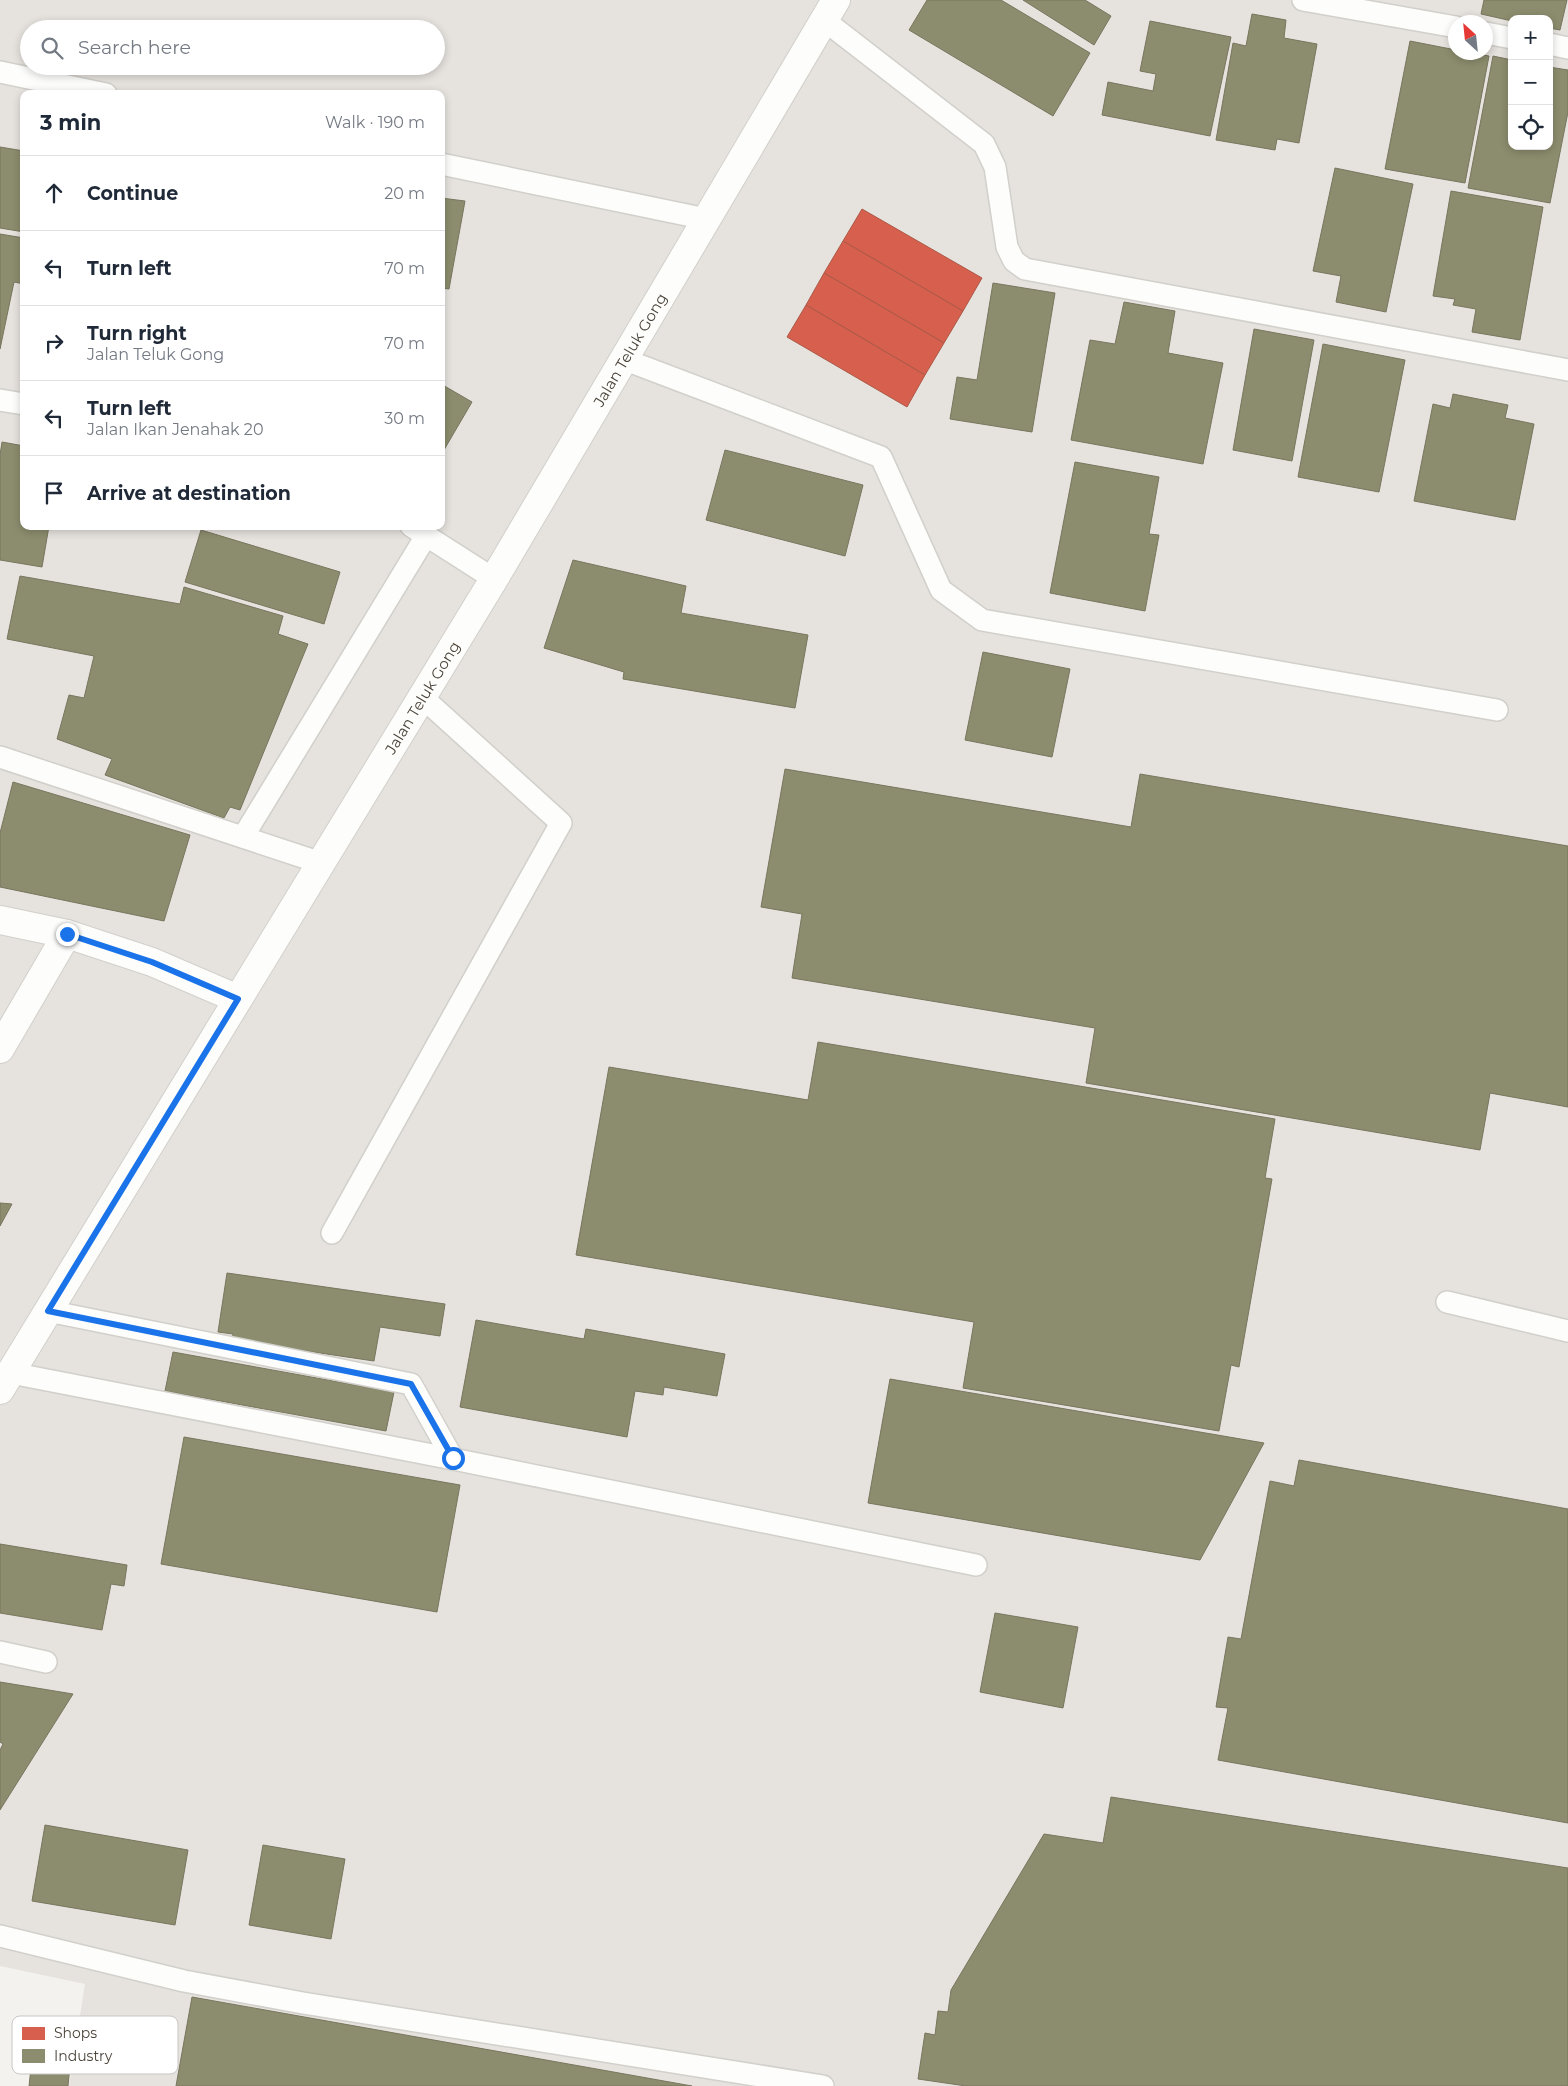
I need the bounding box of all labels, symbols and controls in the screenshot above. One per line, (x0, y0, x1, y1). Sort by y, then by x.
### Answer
north arrow (1448, 15, 1493, 60)
map controls (1508, 15, 1553, 150)
button: + (1508, 15, 1553, 60)
search box (20, 20, 445, 75)
icon: search (38, 34, 66, 62)
text: Search here (78, 36, 191, 59)
button: − (1508, 60, 1553, 105)
button: locate (1508, 105, 1553, 150)
text: 3 min (40, 110, 101, 135)
text: Walk · 190 m (325, 113, 425, 132)
icon: ahead (40, 179, 68, 207)
text: Continue (87, 182, 178, 205)
text: 20 m (384, 184, 425, 203)
icon: left (40, 254, 68, 282)
text: Turn left (87, 257, 172, 280)
text: 70 m (384, 259, 425, 278)
street label: Jalan Teluk Gong (588, 289, 670, 411)
text: Turn right (87, 322, 187, 345)
icon: right (40, 329, 68, 357)
text: 70 m (384, 334, 425, 353)
text: Jalan Teluk Gong (87, 345, 224, 364)
text: Turn left (87, 397, 172, 420)
icon: left (40, 404, 68, 432)
text: 30 m (384, 409, 425, 428)
text: Jalan Ikan Jenahak 20 (87, 420, 264, 439)
icon: arrive (40, 479, 68, 507)
text: Arrive at destination (87, 482, 291, 505)
street label: Jalan Teluk Gong (380, 637, 463, 758)
route end (56, 923, 79, 946)
route start (442, 1447, 465, 1470)
legend (12, 2016, 178, 2074)
text: Shops (54, 2024, 97, 2042)
text: Industry (54, 2047, 113, 2065)

